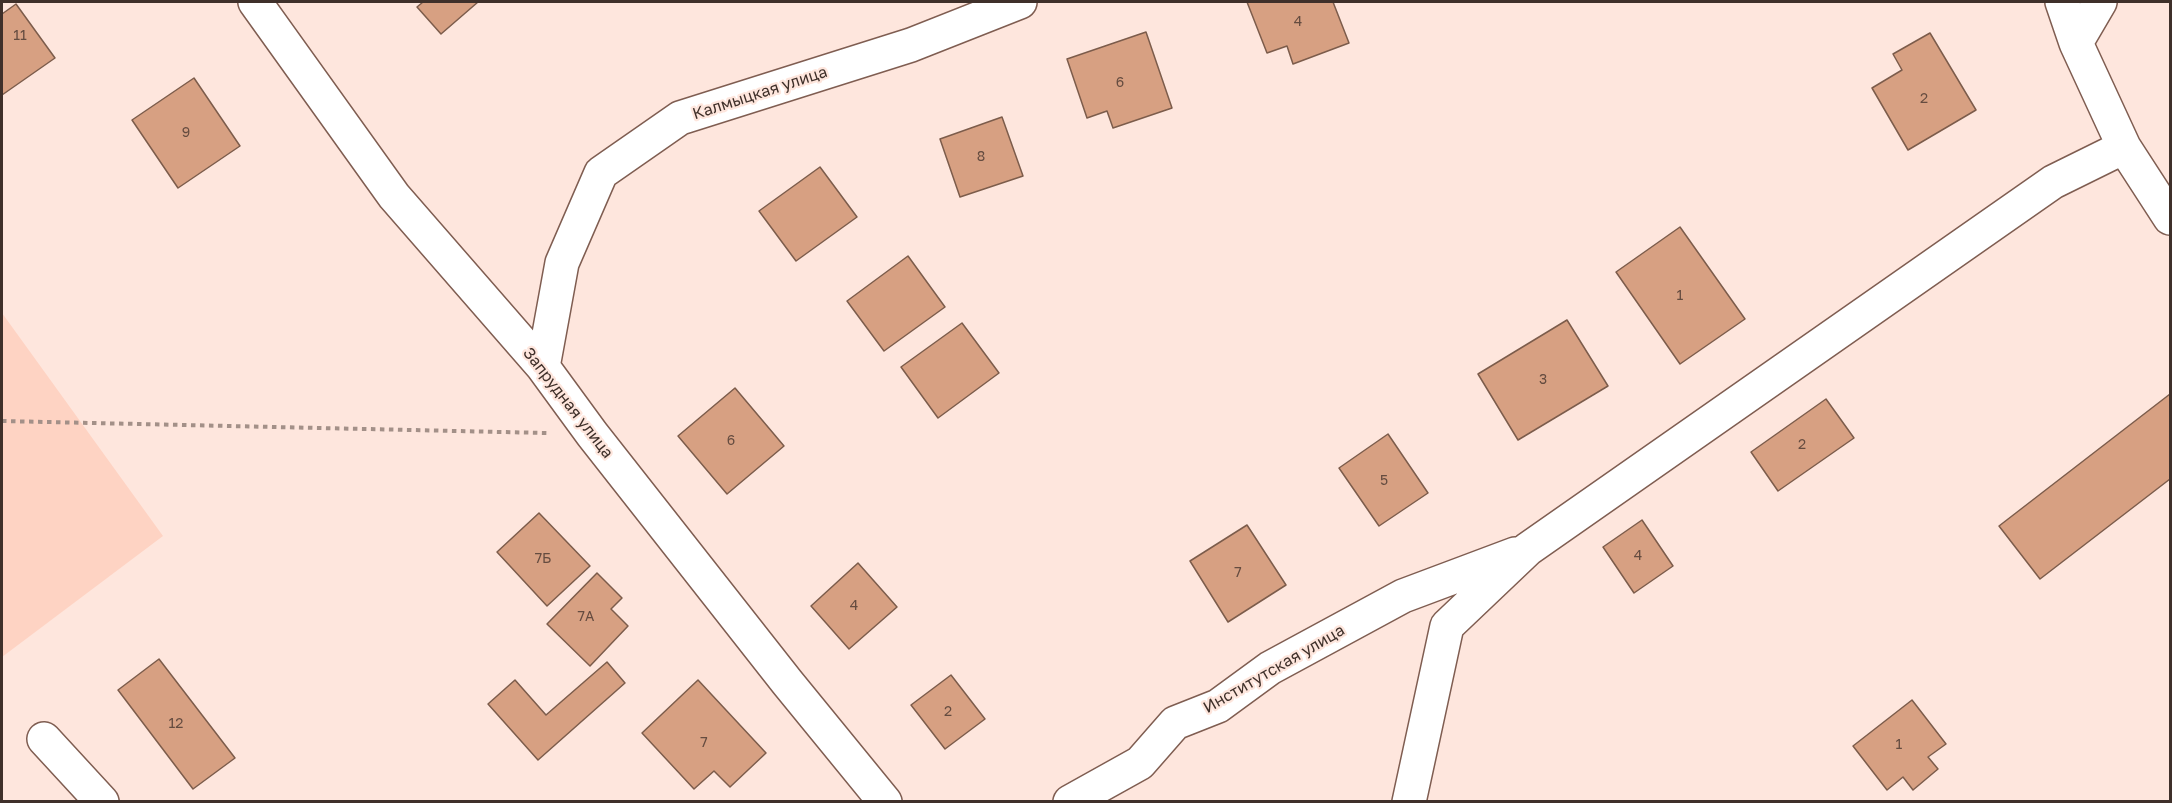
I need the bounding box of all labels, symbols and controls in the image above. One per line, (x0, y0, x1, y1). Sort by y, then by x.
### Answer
house number: 4 (1294, 14, 1302, 30)
house number: 11 (13, 28, 27, 44)
street label: Калмыцкая улица (690, 62, 830, 124)
house number: 6 (1116, 75, 1124, 91)
house number: 2 (1920, 91, 1928, 107)
house number: 9 (182, 125, 190, 141)
house number: 8 (977, 149, 985, 165)
house number: 1 (1677, 288, 1683, 304)
street label: Запрудная улица (519, 344, 617, 462)
house number: 3 (1539, 372, 1547, 388)
house number: 6 (727, 433, 735, 449)
house number: 2 (1798, 437, 1806, 453)
house number: 5 (1380, 473, 1388, 489)
house number: 4 (1634, 548, 1642, 564)
house number: 7Б (535, 551, 551, 567)
house number: 7 (1234, 565, 1242, 581)
house number: 4 (850, 598, 858, 614)
house number: 7А (578, 609, 594, 625)
street label: Институтская улица (1200, 621, 1348, 717)
house number: 2 (944, 704, 952, 720)
house number: 12 (169, 716, 183, 732)
house number: 7 (700, 735, 708, 751)
house number: 1 (1896, 737, 1902, 753)

